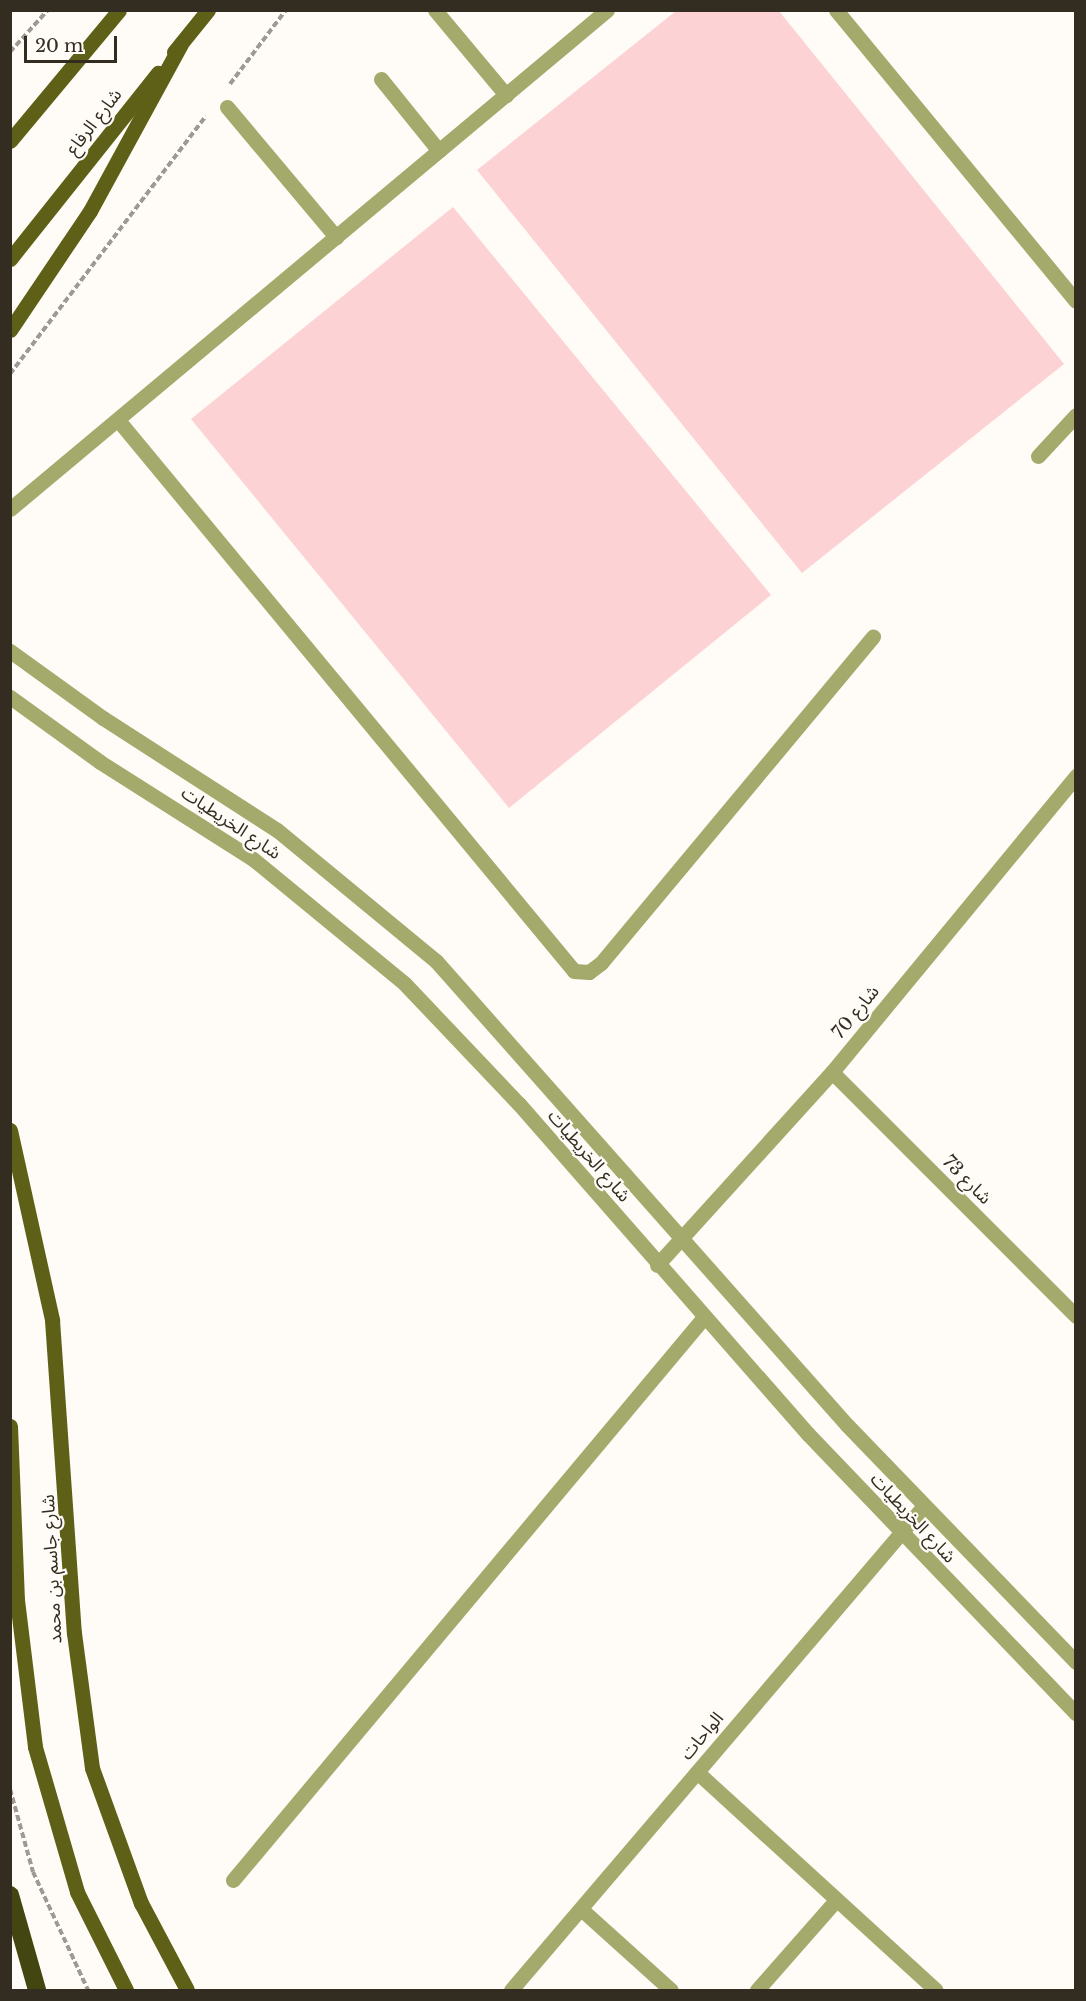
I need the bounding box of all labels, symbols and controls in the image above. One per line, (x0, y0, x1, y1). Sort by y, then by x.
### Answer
scale bar (27, 24, 120, 62)
text: 20 m (35, 35, 83, 57)
street label: شارع الرفاع (61, 85, 127, 159)
street label: شارع الخريطيات (177, 782, 285, 864)
street label: شارع 70 (828, 981, 884, 1043)
street label: شارع الخريطيات (543, 1105, 635, 1207)
street label: شارع 73 (938, 1151, 996, 1209)
street label: شارع الخريطيات (866, 1468, 960, 1568)
street label: شارع جاسم بن محمد (37, 1494, 67, 1644)
street label: الواحات (676, 1708, 728, 1764)

